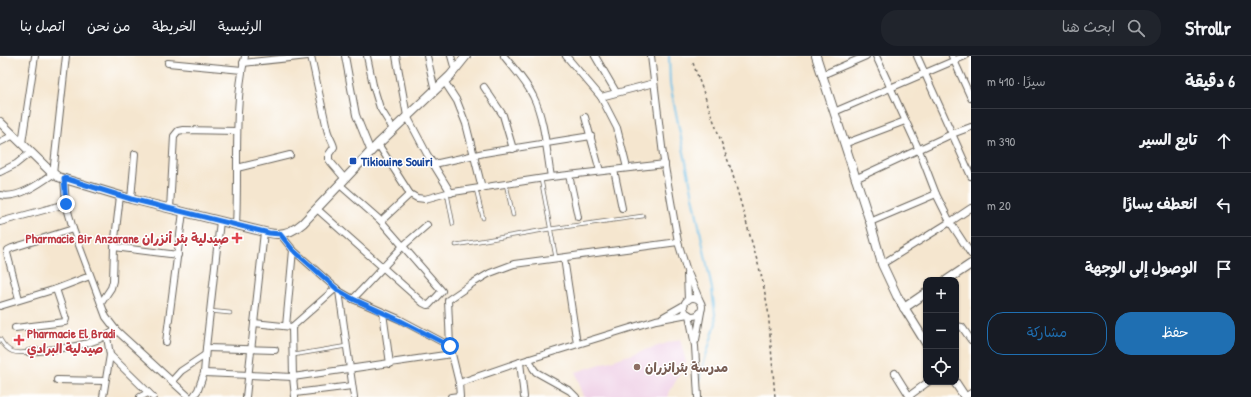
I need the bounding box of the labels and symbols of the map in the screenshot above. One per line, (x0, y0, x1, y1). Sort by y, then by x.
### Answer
place label: Tikiouine Souiri (360, 152, 433, 170)
marker: Tikiouine Souiri (348, 156, 358, 166)
route end (57, 195, 75, 213)
place label: Pharmacie Bir Anzarane صيدلية بئر أنزران (26, 229, 229, 247)
marker: Pharmacie Bir Anzarane صيدلية بئر أنزران (232, 233, 242, 243)
place label: Pharmacie El Bradi صيدلية البرادي (27, 324, 116, 359)
marker: Pharmacie El Bradi صيدلية البرادي (14, 335, 24, 345)
route start (441, 337, 459, 355)
place label: مدرسة بئرانزران (645, 358, 728, 376)
marker: مدرسة بئرانزران (632, 362, 642, 372)

